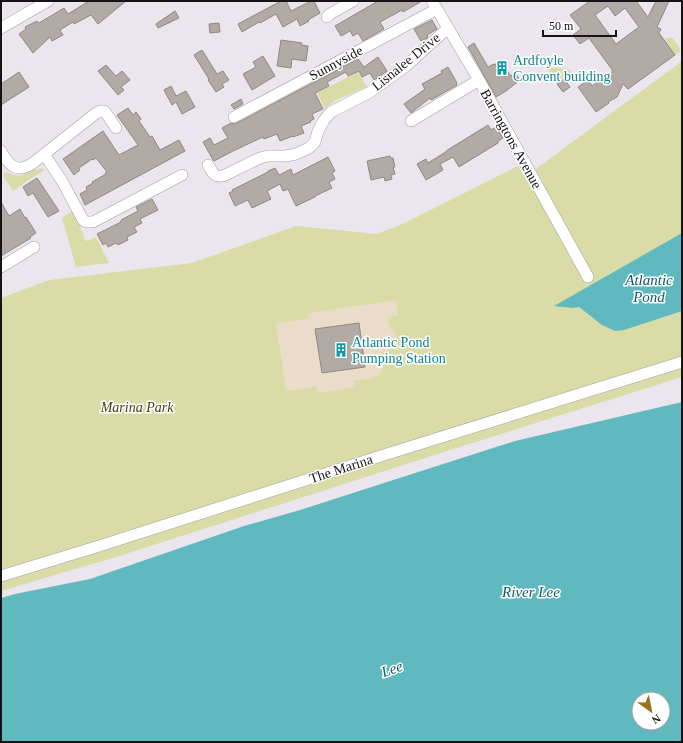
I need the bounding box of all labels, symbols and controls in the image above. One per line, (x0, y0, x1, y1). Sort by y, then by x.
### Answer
scale bar (543, 12, 616, 38)
text: 50 m (549, 19, 574, 33)
street label: Lisnalee Drive (369, 30, 443, 94)
street label: Sunnyside (307, 43, 365, 83)
place label: Ardfoyle Convent building (513, 53, 611, 84)
building icon: Ardfoyle Convent building (494, 60, 510, 76)
street label: Barringtons Avenue (477, 87, 545, 191)
water label: Atlantic Pond (624, 272, 673, 305)
place label: Atlantic Pond Pumping Station (352, 335, 446, 366)
building icon: Atlantic Pond Pumping Station (333, 342, 349, 358)
park label: Marina Park (100, 400, 174, 415)
street label: The Marina (307, 451, 375, 486)
water label: River Lee (501, 584, 560, 600)
water label: Lee (378, 658, 405, 680)
north arrow (631, 691, 671, 731)
text: N (650, 712, 663, 727)

